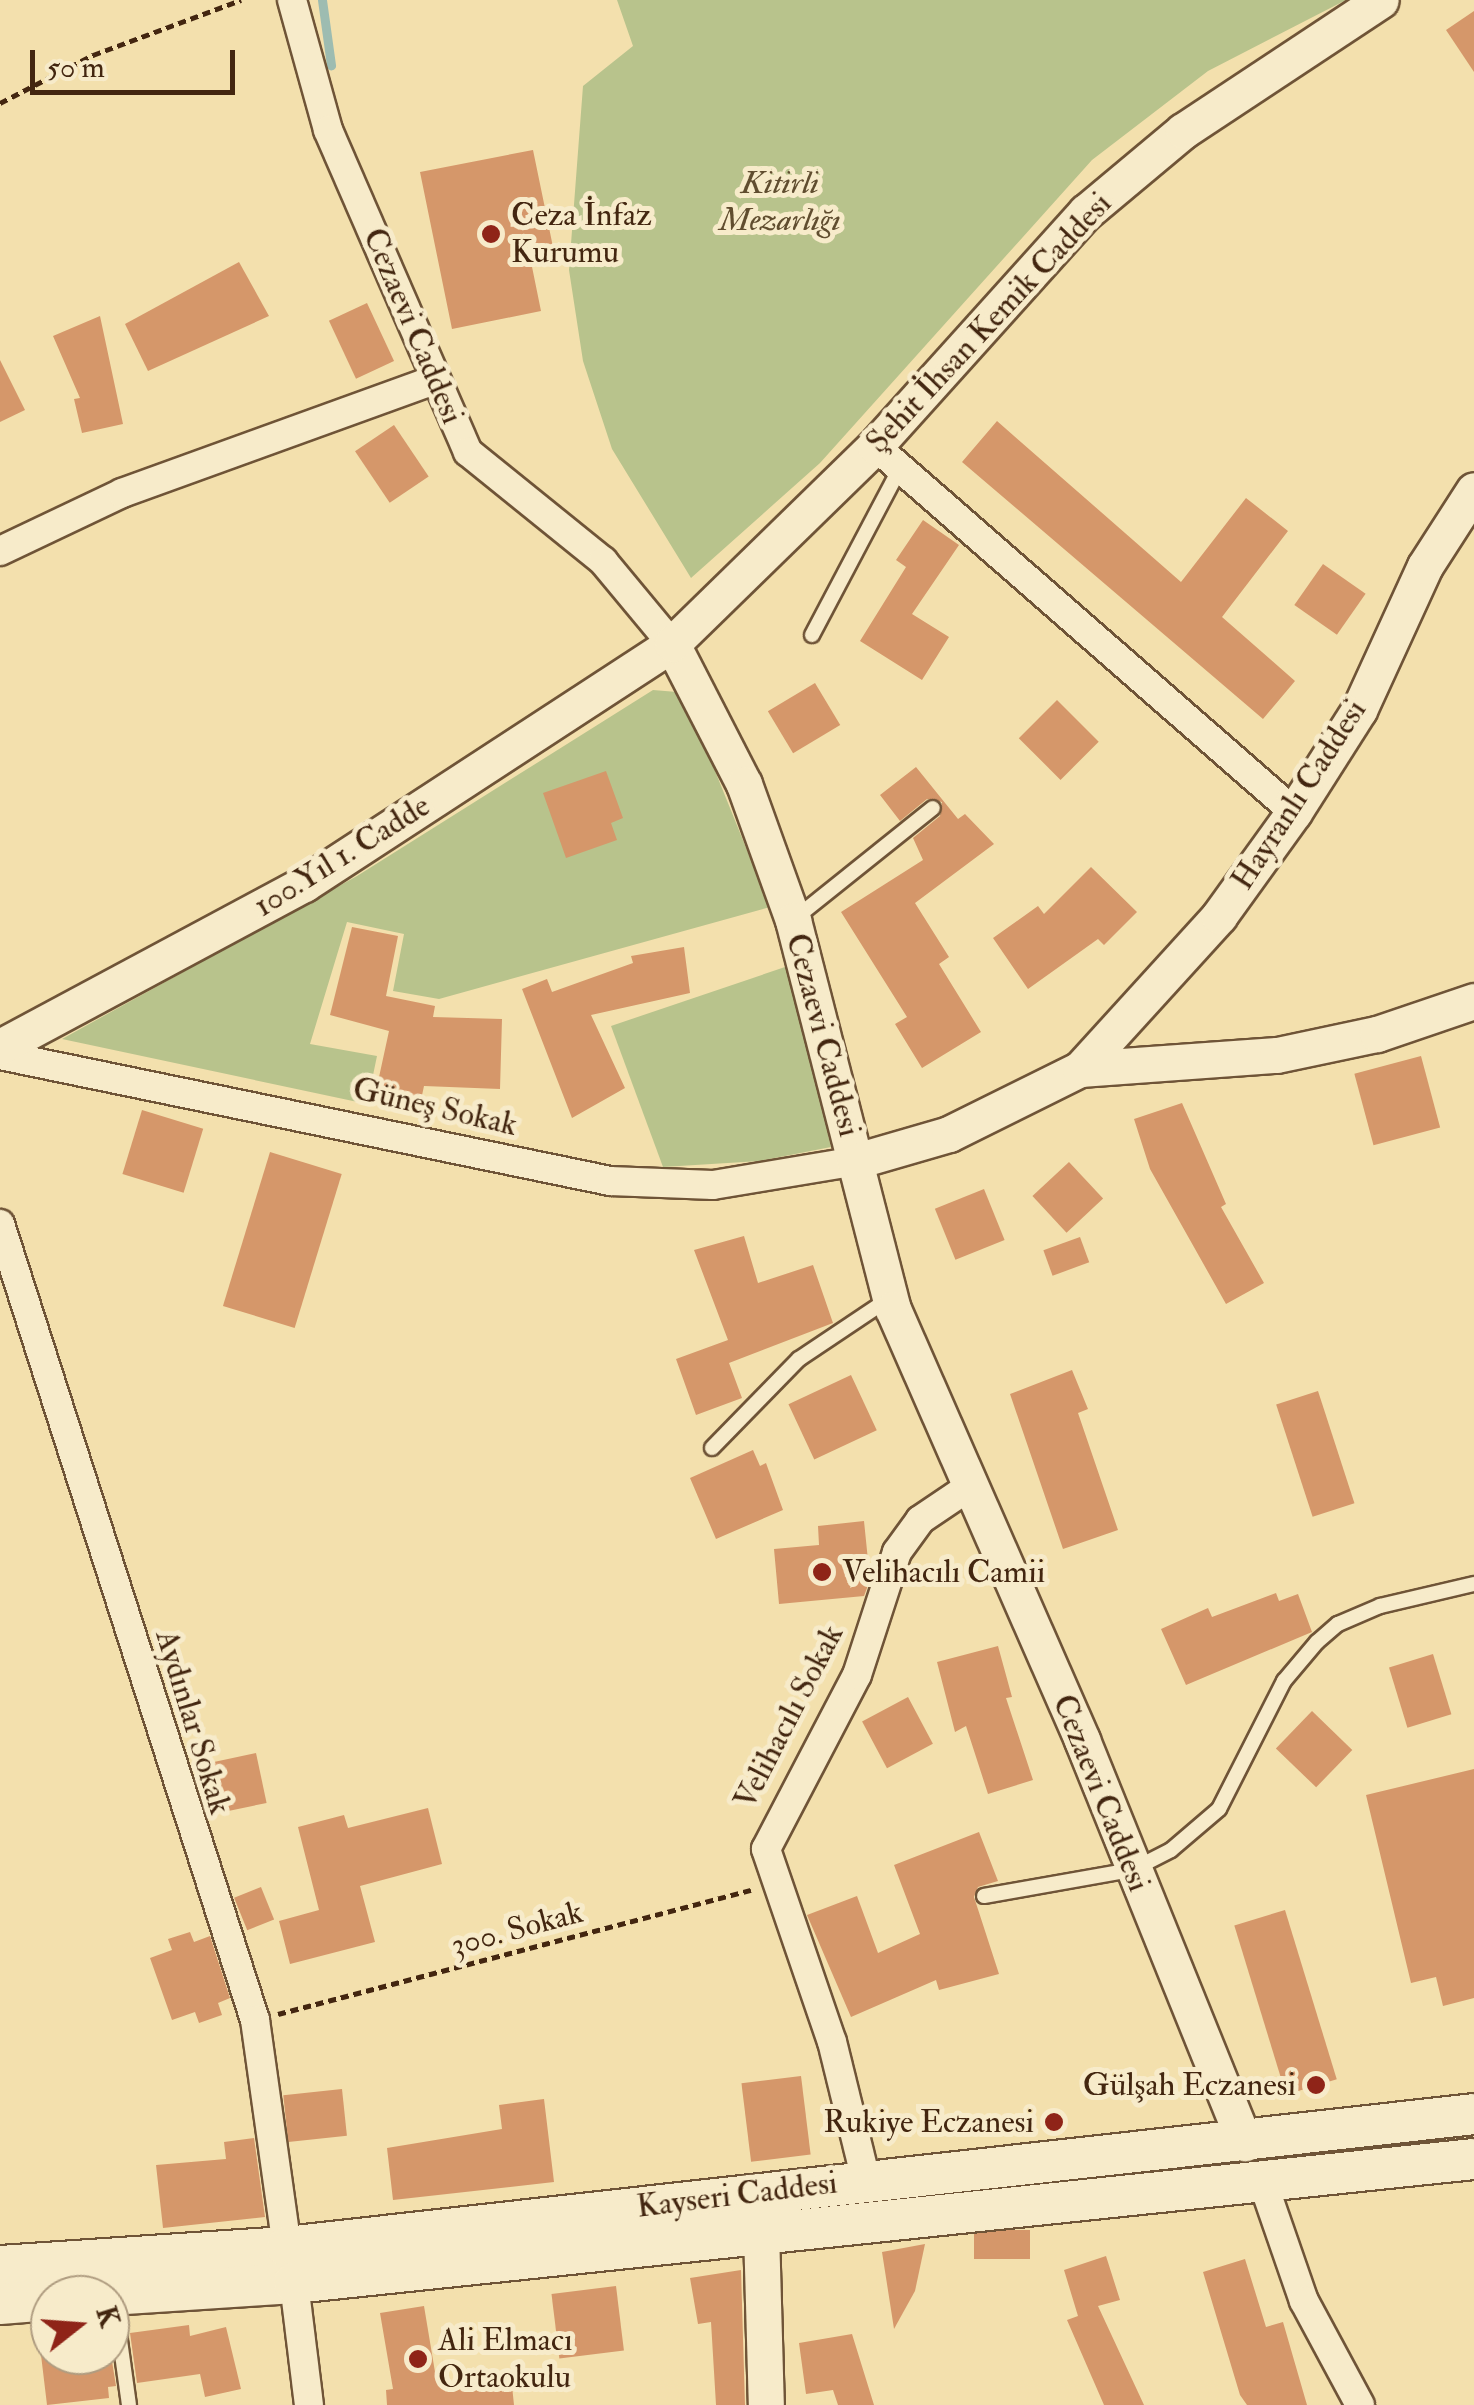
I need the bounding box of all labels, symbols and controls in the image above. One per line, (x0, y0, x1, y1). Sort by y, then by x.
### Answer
scale bar (35, 30, 240, 92)
text: 50 m (47, 49, 105, 86)
park label: Kitirli Mezarlığı (719, 165, 841, 240)
street label: Şehit İhsan Kemik Caddesi (858, 185, 1120, 461)
place label: Ceza İnfaz Kurumu (511, 197, 652, 272)
street label: Cezaevi Caddesi (355, 222, 471, 430)
marker: Ceza İnfaz Kurumu (480, 223, 502, 245)
street label: Hayranlı Caddesi (1223, 693, 1375, 897)
street label: 100.Yıl 1. Cadde (247, 787, 437, 925)
street label: Cezaevi Caddesi (777, 929, 869, 1141)
street label: Güneş Sokak (349, 1069, 521, 1145)
place label: Velihacılı Camii (842, 1553, 1045, 1591)
marker: Velihacılı Camii (811, 1561, 833, 1583)
street label: Velihacılı Sokak (726, 1619, 852, 1815)
street label: Aydınlar Sokak (147, 1625, 239, 1819)
street label: Cezaevi Caddesi (1044, 1689, 1158, 1897)
street label: 300. Sokak (447, 1893, 587, 1965)
place label: Gülşah Eczanesi (1083, 2066, 1296, 2104)
marker: Gülşah Eczanesi (1305, 2074, 1327, 2096)
place label: Rukiye Eczanesi (823, 2103, 1034, 2141)
marker: Rukiye Eczanesi (1043, 2111, 1065, 2133)
street label: Kayseri Caddesi (635, 2164, 839, 2226)
north arrow (30, 2275, 130, 2375)
text: K (88, 2302, 127, 2331)
place label: Ali Elmacı Ortaokulu (438, 2322, 572, 2397)
marker: Ali Elmacı Ortaokulu (407, 2348, 429, 2370)

